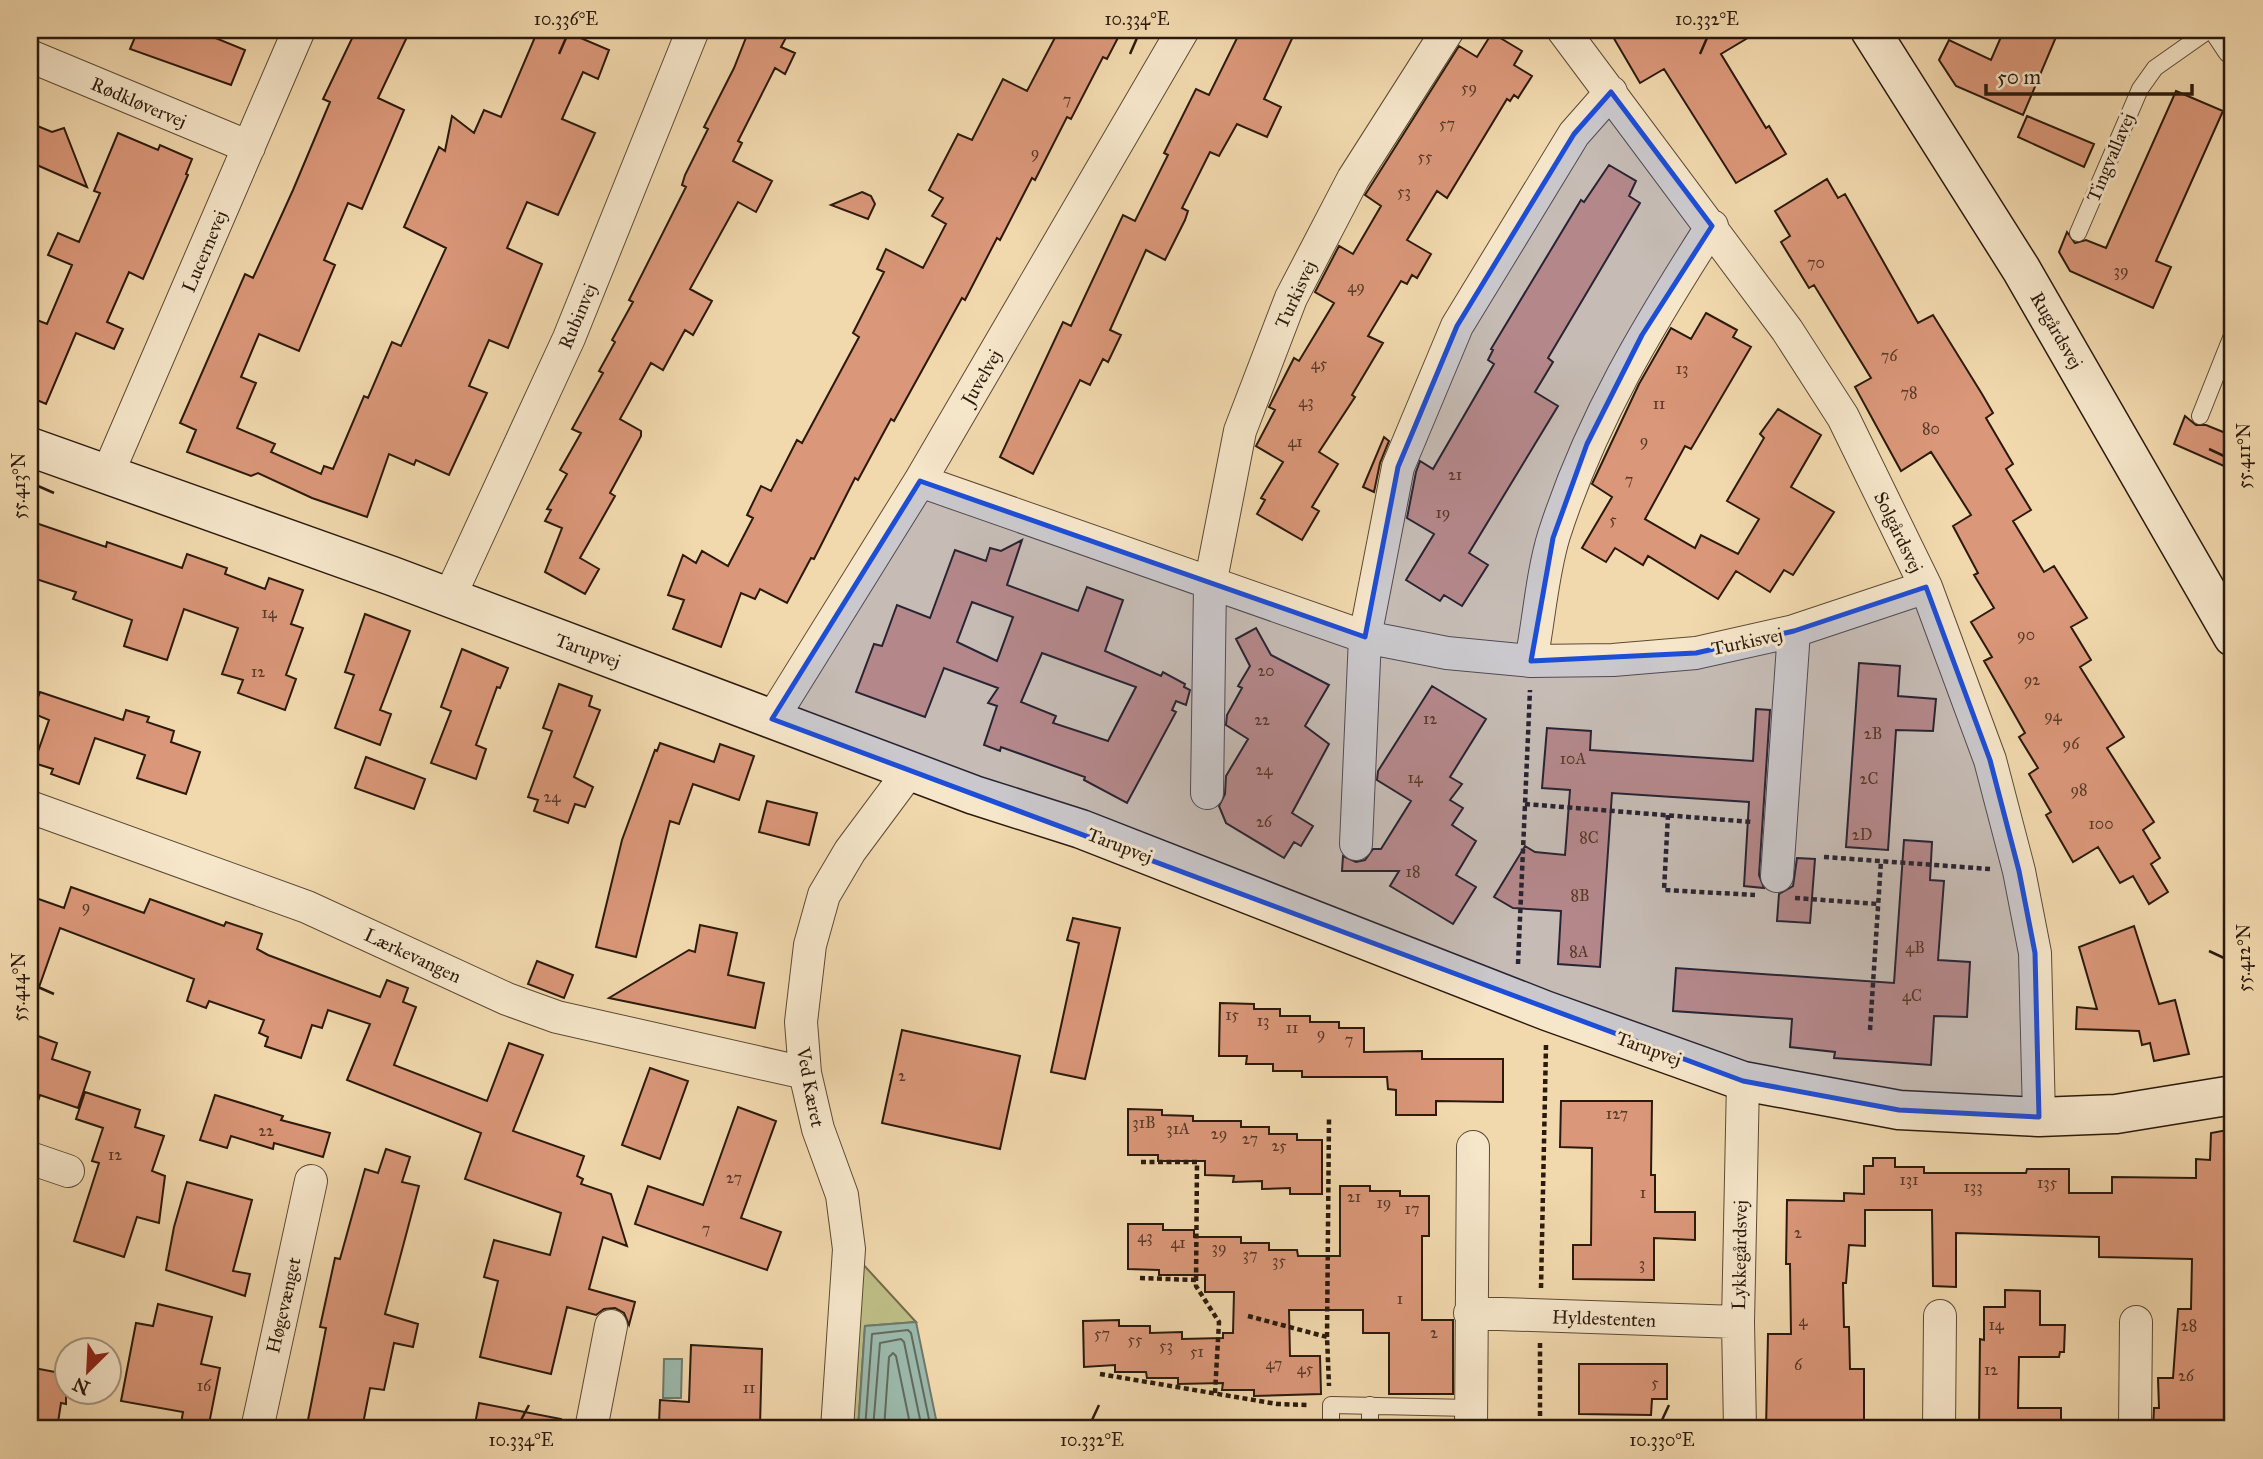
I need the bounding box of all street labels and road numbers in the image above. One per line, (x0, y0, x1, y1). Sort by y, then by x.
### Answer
street label: Rødkløvervej (88, 72, 190, 133)
street label: Tingvallavej (2081, 109, 2140, 206)
street label: Lucernevej (177, 207, 232, 296)
street label: Turkisvej (1270, 257, 1321, 332)
street label: Rubinvej (553, 280, 602, 353)
street label: Rugårdsvej (2024, 288, 2088, 373)
street label: Juvelvej (955, 345, 1007, 411)
street label: Solgårdsvej (1868, 488, 1928, 577)
street label: Turkisvej (1709, 623, 1785, 660)
street label: Tarupvej (552, 628, 624, 673)
street label: Tarupvej (1084, 823, 1156, 868)
street label: Lærkevangen (360, 923, 465, 989)
street label: Tarupvej (1613, 1026, 1685, 1071)
street label: Ved Kæret (791, 1044, 830, 1129)
street label: Lykkegårdsvej (1727, 1200, 1753, 1310)
street label: Høgevænget (261, 1255, 307, 1356)
street label: Hyldestenten (1552, 1305, 1656, 1332)

